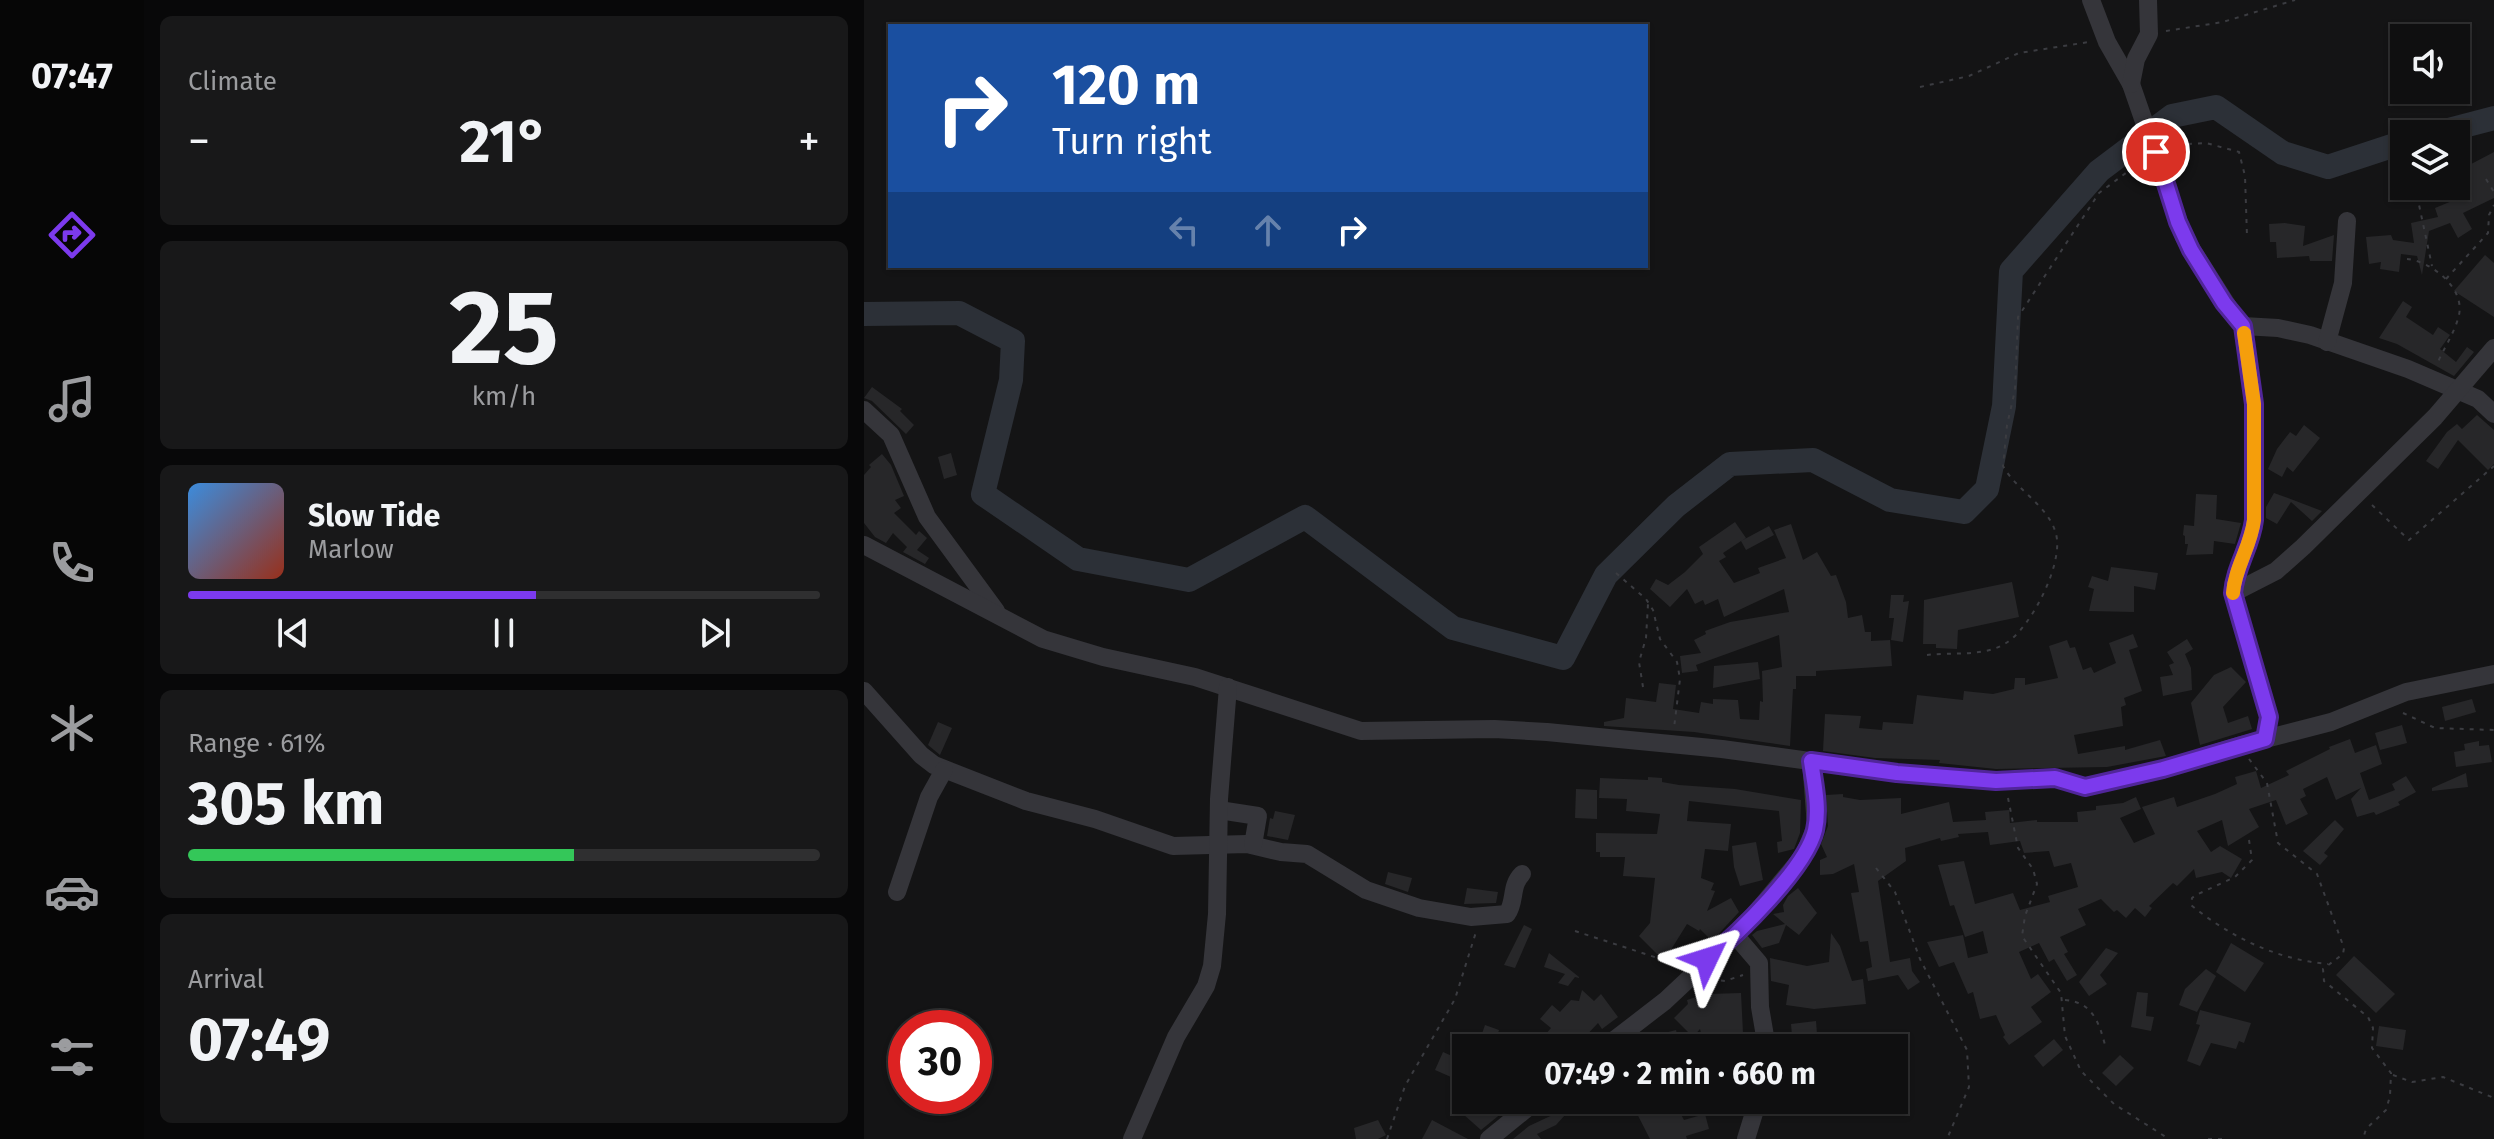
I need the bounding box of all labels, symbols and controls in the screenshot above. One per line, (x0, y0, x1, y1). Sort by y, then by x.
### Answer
map controls (2390, 24, 2470, 200)
button: sound (2390, 24, 2470, 104)
text: 120 m (1052, 52, 1200, 119)
text: 07:47 (31, 54, 113, 98)
icon: right (920, 56, 1024, 160)
text: Climate (188, 66, 277, 97)
text: 21° (460, 106, 548, 178)
text: − (188, 115, 210, 168)
text: + (798, 115, 820, 168)
pin (2122, 118, 2190, 186)
text: Turn right (1052, 120, 1212, 164)
button: layers (2390, 120, 2470, 200)
icon: arrive (2134, 130, 2178, 174)
icon: directions (44, 207, 100, 263)
icon: left (1162, 208, 1206, 252)
icon: ahead (1246, 208, 1290, 252)
icon: right (1330, 208, 1374, 252)
text: 25 (449, 266, 559, 391)
icon: music (44, 371, 100, 427)
text: km/h (472, 381, 536, 412)
text: Slow Tide (308, 498, 440, 534)
text: Marlow (308, 534, 394, 565)
icon: phone (44, 535, 100, 591)
icon: previous (271, 611, 315, 655)
icon: pause (482, 611, 526, 655)
icon: next (693, 611, 737, 655)
icon: climate (44, 700, 100, 756)
text: Range · 61% (188, 728, 325, 759)
text: 305 km (188, 768, 385, 840)
icon: car (44, 864, 100, 920)
position arrow (1665, 917, 1749, 1001)
text: Arrival (188, 964, 264, 995)
text: 07:49 (188, 1004, 330, 1076)
speed limit sign: 30 (888, 1010, 992, 1114)
icon: filters (44, 1029, 100, 1085)
text: 07:49 · 2 min · 660 m (1544, 1056, 1816, 1092)

